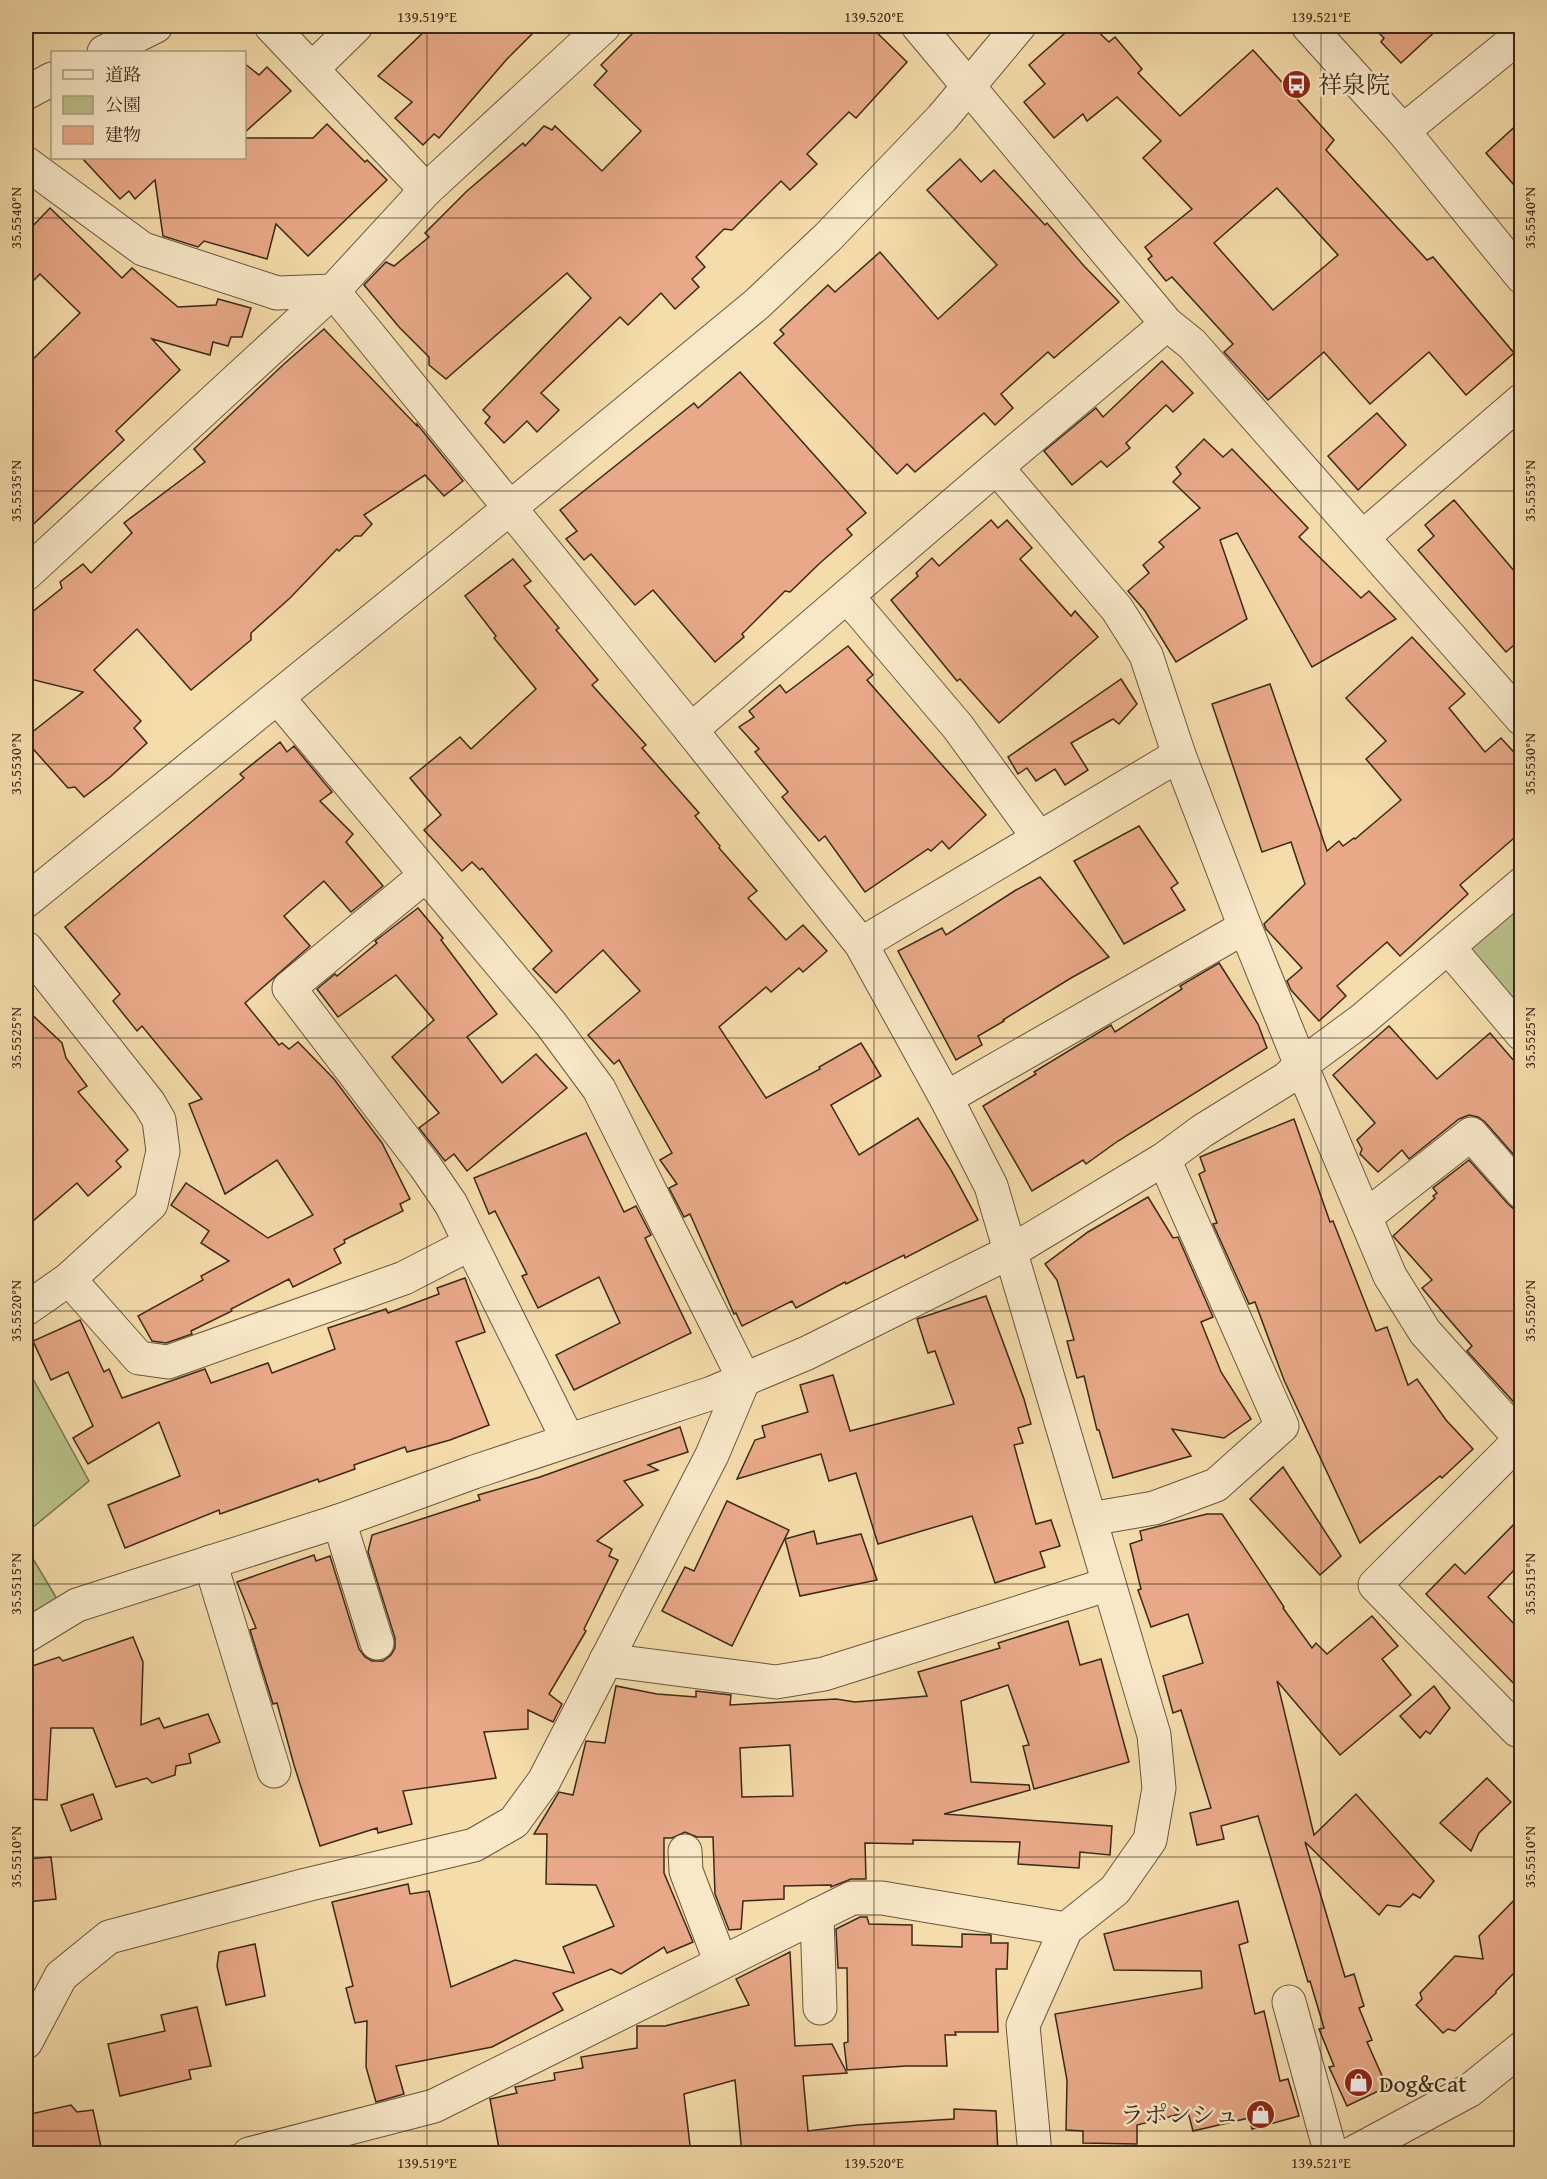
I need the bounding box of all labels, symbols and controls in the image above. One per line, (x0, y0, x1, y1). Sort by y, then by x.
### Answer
text: 139.519°E (397, 6, 457, 27)
text: 139.520°E (844, 6, 904, 27)
text: 139.521°E (1291, 6, 1351, 27)
legend (51, 51, 246, 159)
text: 道路 (105, 61, 141, 88)
place label: 祥泉院 (1318, 67, 1390, 102)
bus stop icon: 祥泉院 (1281, 68, 1313, 100)
text: 公園 (105, 91, 141, 118)
text: 建物 (105, 121, 141, 148)
text: 35.5540°N (5, 187, 26, 249)
text: 35.5540°N (1519, 187, 1540, 249)
text: 35.5535°N (5, 460, 26, 522)
text: 35.5535°N (1519, 460, 1540, 522)
text: 35.5530°N (5, 733, 26, 795)
text: 35.5530°N (1519, 733, 1540, 795)
text: 35.5525°N (5, 1007, 26, 1069)
text: 35.5525°N (1519, 1007, 1540, 1069)
text: 35.5520°N (5, 1280, 26, 1342)
text: 35.5520°N (1519, 1280, 1540, 1342)
text: 35.5515°N (5, 1553, 26, 1615)
text: 35.5515°N (1519, 1553, 1540, 1615)
text: 35.5510°N (5, 1826, 26, 1888)
text: 35.5510°N (1519, 1826, 1540, 1888)
place label: Dog&Cat (1379, 2066, 1467, 2101)
shop icon: Dog&Cat (1342, 2067, 1374, 2099)
place label: ラポンシュ (1120, 2097, 1239, 2132)
shop icon: ラポンシュ (1244, 2098, 1276, 2130)
text: 139.519°E (397, 2152, 457, 2173)
text: 139.520°E (844, 2152, 904, 2173)
text: 139.521°E (1291, 2152, 1351, 2173)

